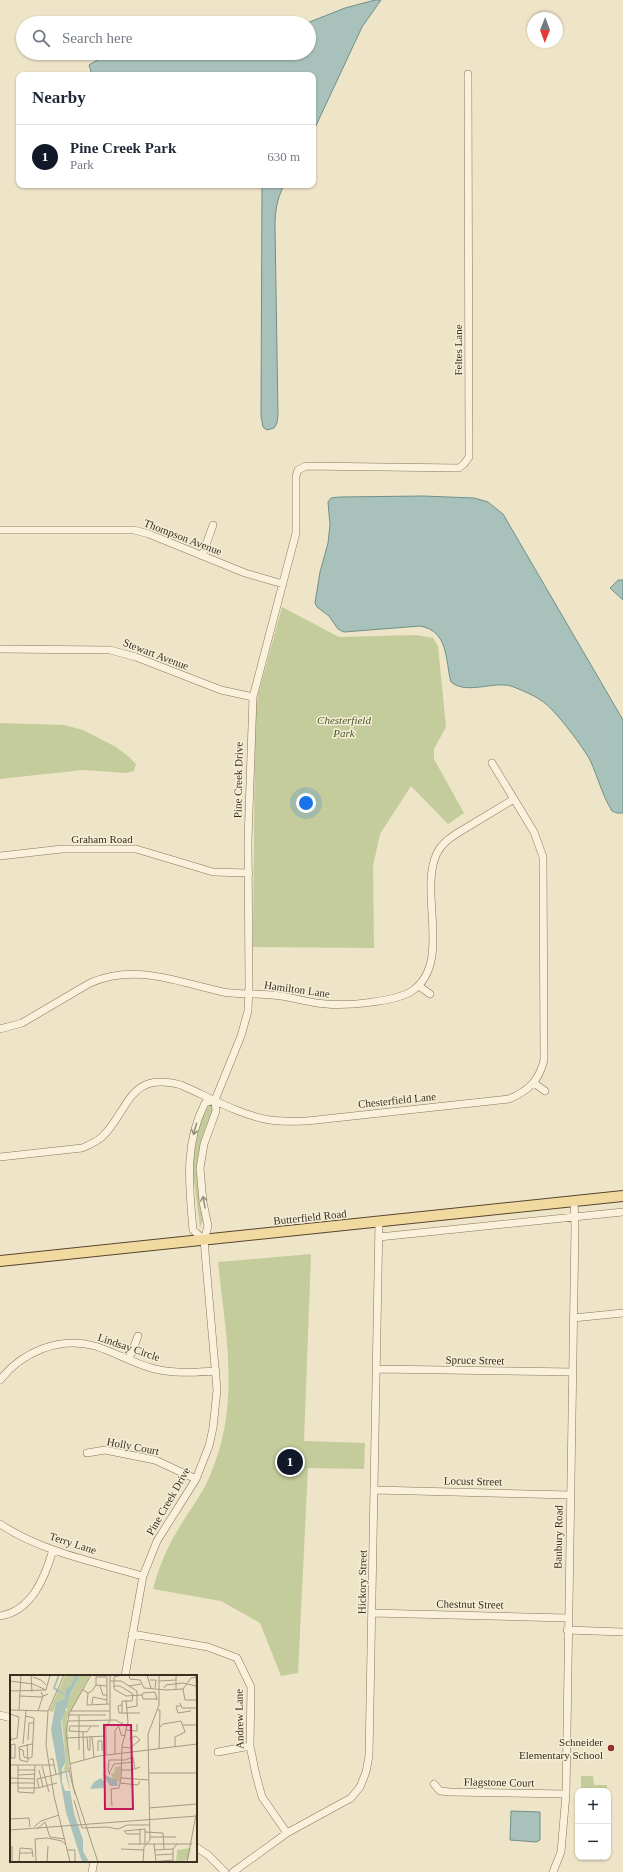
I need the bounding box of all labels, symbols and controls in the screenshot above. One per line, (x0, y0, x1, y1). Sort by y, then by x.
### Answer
north arrow (527, 12, 563, 48)
search box (16, 16, 316, 60)
icon: search (30, 27, 52, 49)
text: Search here (62, 30, 132, 46)
text: Nearby (32, 88, 86, 107)
text: Pine Creek Park (70, 140, 176, 156)
text: 1 (42, 149, 48, 164)
text: 630 m (267, 149, 300, 164)
text: Park (70, 157, 94, 172)
street label: Feltes Lane (452, 324, 464, 376)
street label: Thompson Avenue (142, 517, 224, 557)
street label: Stewart Avenue (122, 636, 191, 672)
park label: Chesterfield Park (317, 714, 371, 739)
street label: Pine Creek Drive (231, 742, 245, 818)
your location (296, 793, 316, 813)
street label: Graham Road (71, 833, 133, 845)
street label: Hamilton Lane (263, 978, 331, 1000)
street label: Chesterfield Lane (357, 1090, 437, 1110)
one-way arrow (190, 1122, 198, 1135)
one-way arrow (199, 1196, 207, 1209)
street label: Butterfield Road (273, 1207, 348, 1227)
street label: Lindsay Circle (96, 1331, 162, 1363)
street label: Spruce Street (445, 1353, 505, 1367)
street label: Holly Court (106, 1435, 160, 1457)
pin: 1 (277, 1447, 303, 1477)
street label: Pine Creek Drive (144, 1465, 192, 1537)
street label: Locust Street (444, 1474, 502, 1488)
street label: Banbury Road (551, 1504, 565, 1569)
street label: Terry Lane (48, 1530, 98, 1556)
street label: Hickory Street (355, 1550, 369, 1614)
street label: Chestnut Street (436, 1597, 504, 1611)
inset map (10, 1675, 197, 1862)
street label: Andrew Lane (232, 1689, 246, 1749)
place label: Schneider Elementary School (519, 1736, 603, 1761)
marker: Schneider Elementary School (606, 1743, 616, 1753)
street label: Flagstone Court (464, 1775, 534, 1789)
map controls (575, 1788, 611, 1860)
button: + (575, 1788, 611, 1824)
button: − (575, 1824, 611, 1860)

